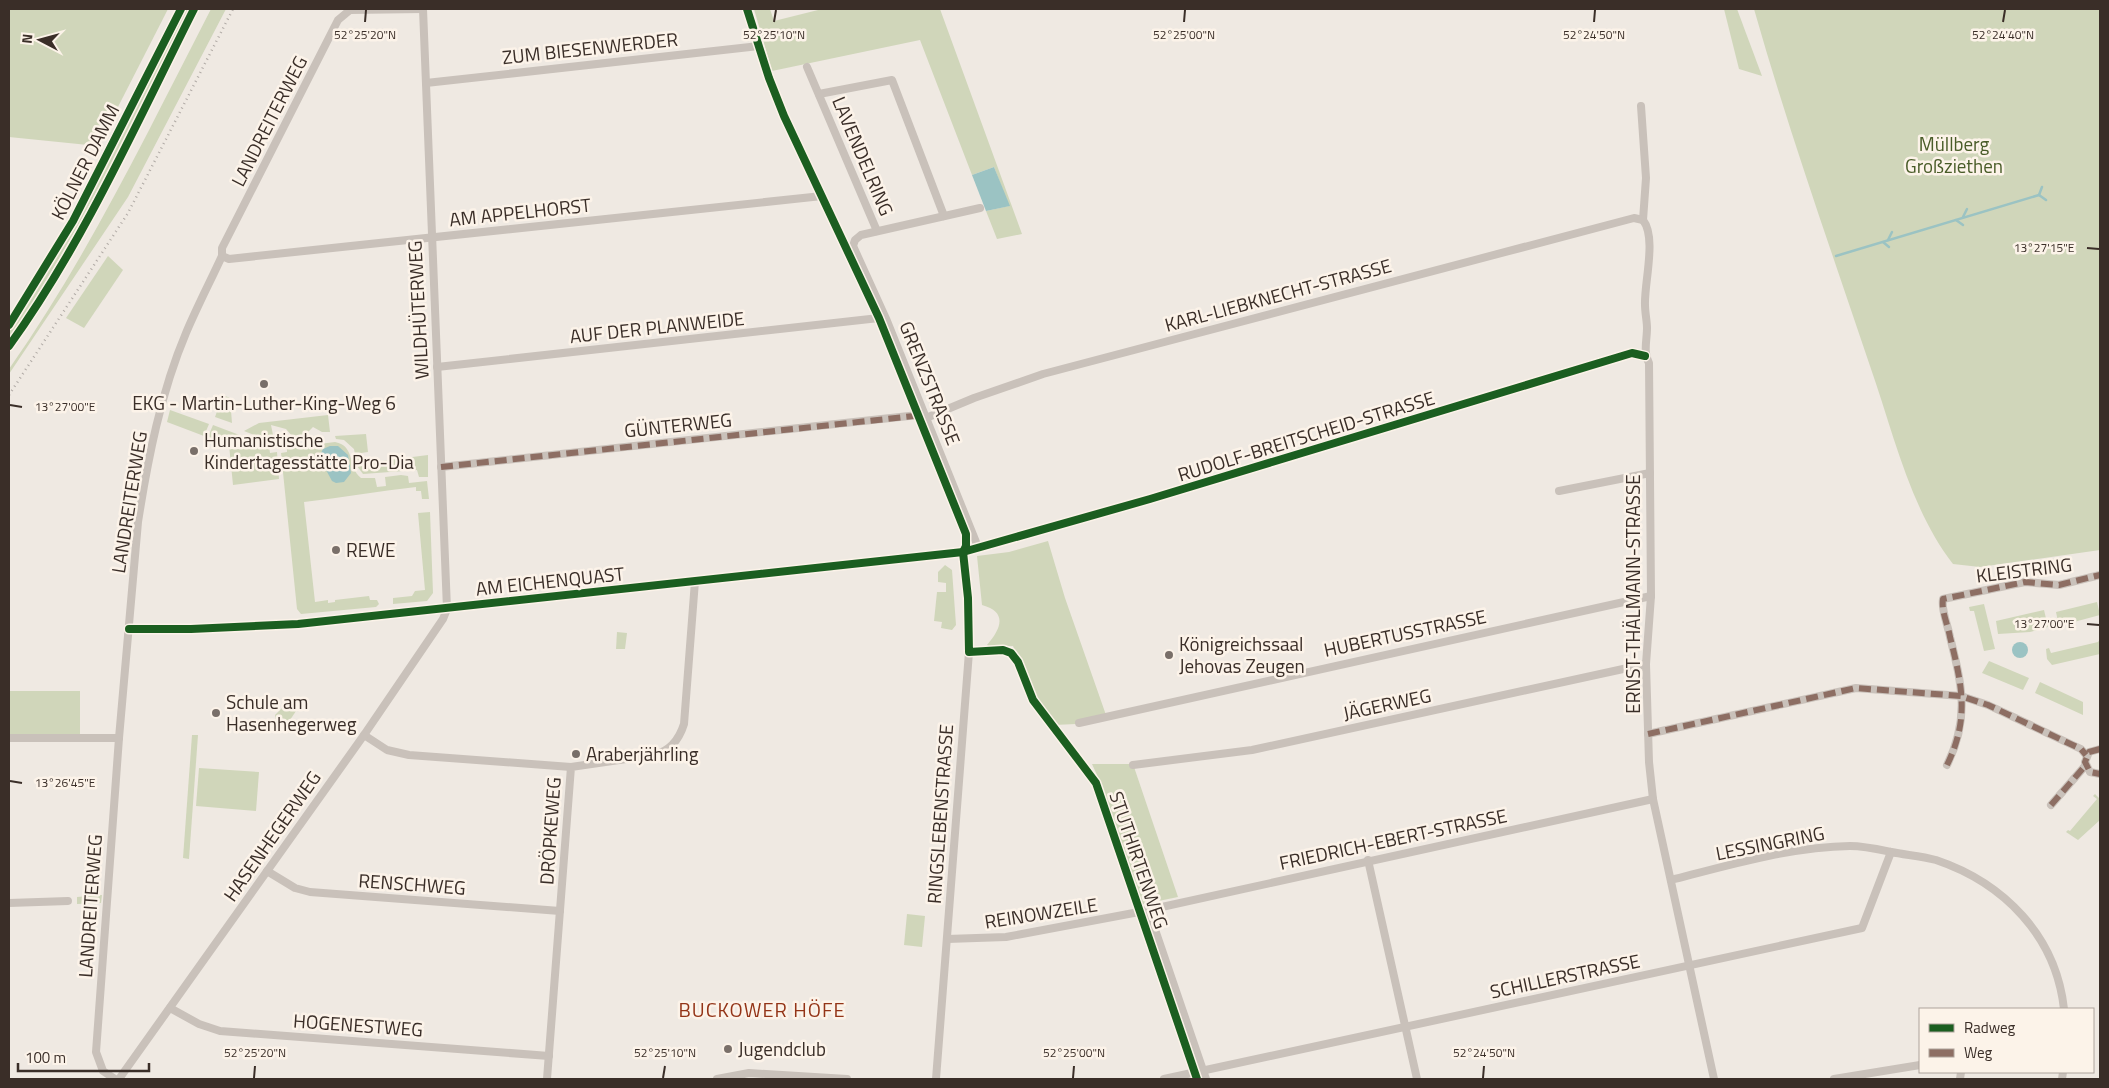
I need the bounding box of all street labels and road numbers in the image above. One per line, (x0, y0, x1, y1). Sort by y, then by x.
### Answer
street label: ZUM BIESENWERDER (501, 24, 679, 71)
street label: LANDREITERWEG (223, 50, 314, 191)
street label: LAVENDELRING (825, 92, 902, 220)
street label: KÖLNER DAMM (43, 99, 126, 225)
street label: AM APPELHORST (448, 190, 592, 233)
street label: WILDHÜTERWEG (399, 240, 436, 380)
street label: KARL-LIEBKNECHT-STRASSE (1161, 250, 1395, 339)
street label: AUF DER PLANWEIDE (568, 303, 746, 350)
street label: GRENZSTRASSE (892, 317, 968, 449)
street label: RUDOLF-BREITSCHEID-STRASSE (1174, 383, 1438, 488)
street label: GÜNTERWEG (623, 404, 733, 445)
street label: LANDREITERWEG (103, 429, 154, 575)
street label: ERNST-THÄLMANN-STRASSE (1618, 474, 1647, 714)
street label: KLEISTRING (1974, 549, 2074, 590)
street label: AM EICHENQUAST (474, 558, 626, 603)
street label: HUBERTUSSTRASSE (1321, 601, 1489, 664)
street label: JÄGERWEG (1340, 680, 1434, 727)
street label: RINGSLEBENSTRASSE (919, 723, 960, 905)
street label: HASENHEGERWEG (216, 764, 328, 907)
street label: DRÖPKEWEG (531, 776, 568, 886)
street label: STUTHIRTENWEG (1102, 787, 1177, 933)
street label: FRIEDRICH-EBERT-STRASSE (1276, 800, 1509, 877)
street label: LESSINGRING (1713, 818, 1827, 867)
street label: LANDREITERWEG (70, 833, 109, 979)
street label: RENSCHWEG (357, 865, 467, 902)
street label: REINOWZEILE (982, 889, 1100, 936)
street label: SCHILLERSTRASSE (1487, 945, 1643, 1006)
street label: HOGENESTWEG (292, 1006, 424, 1044)

